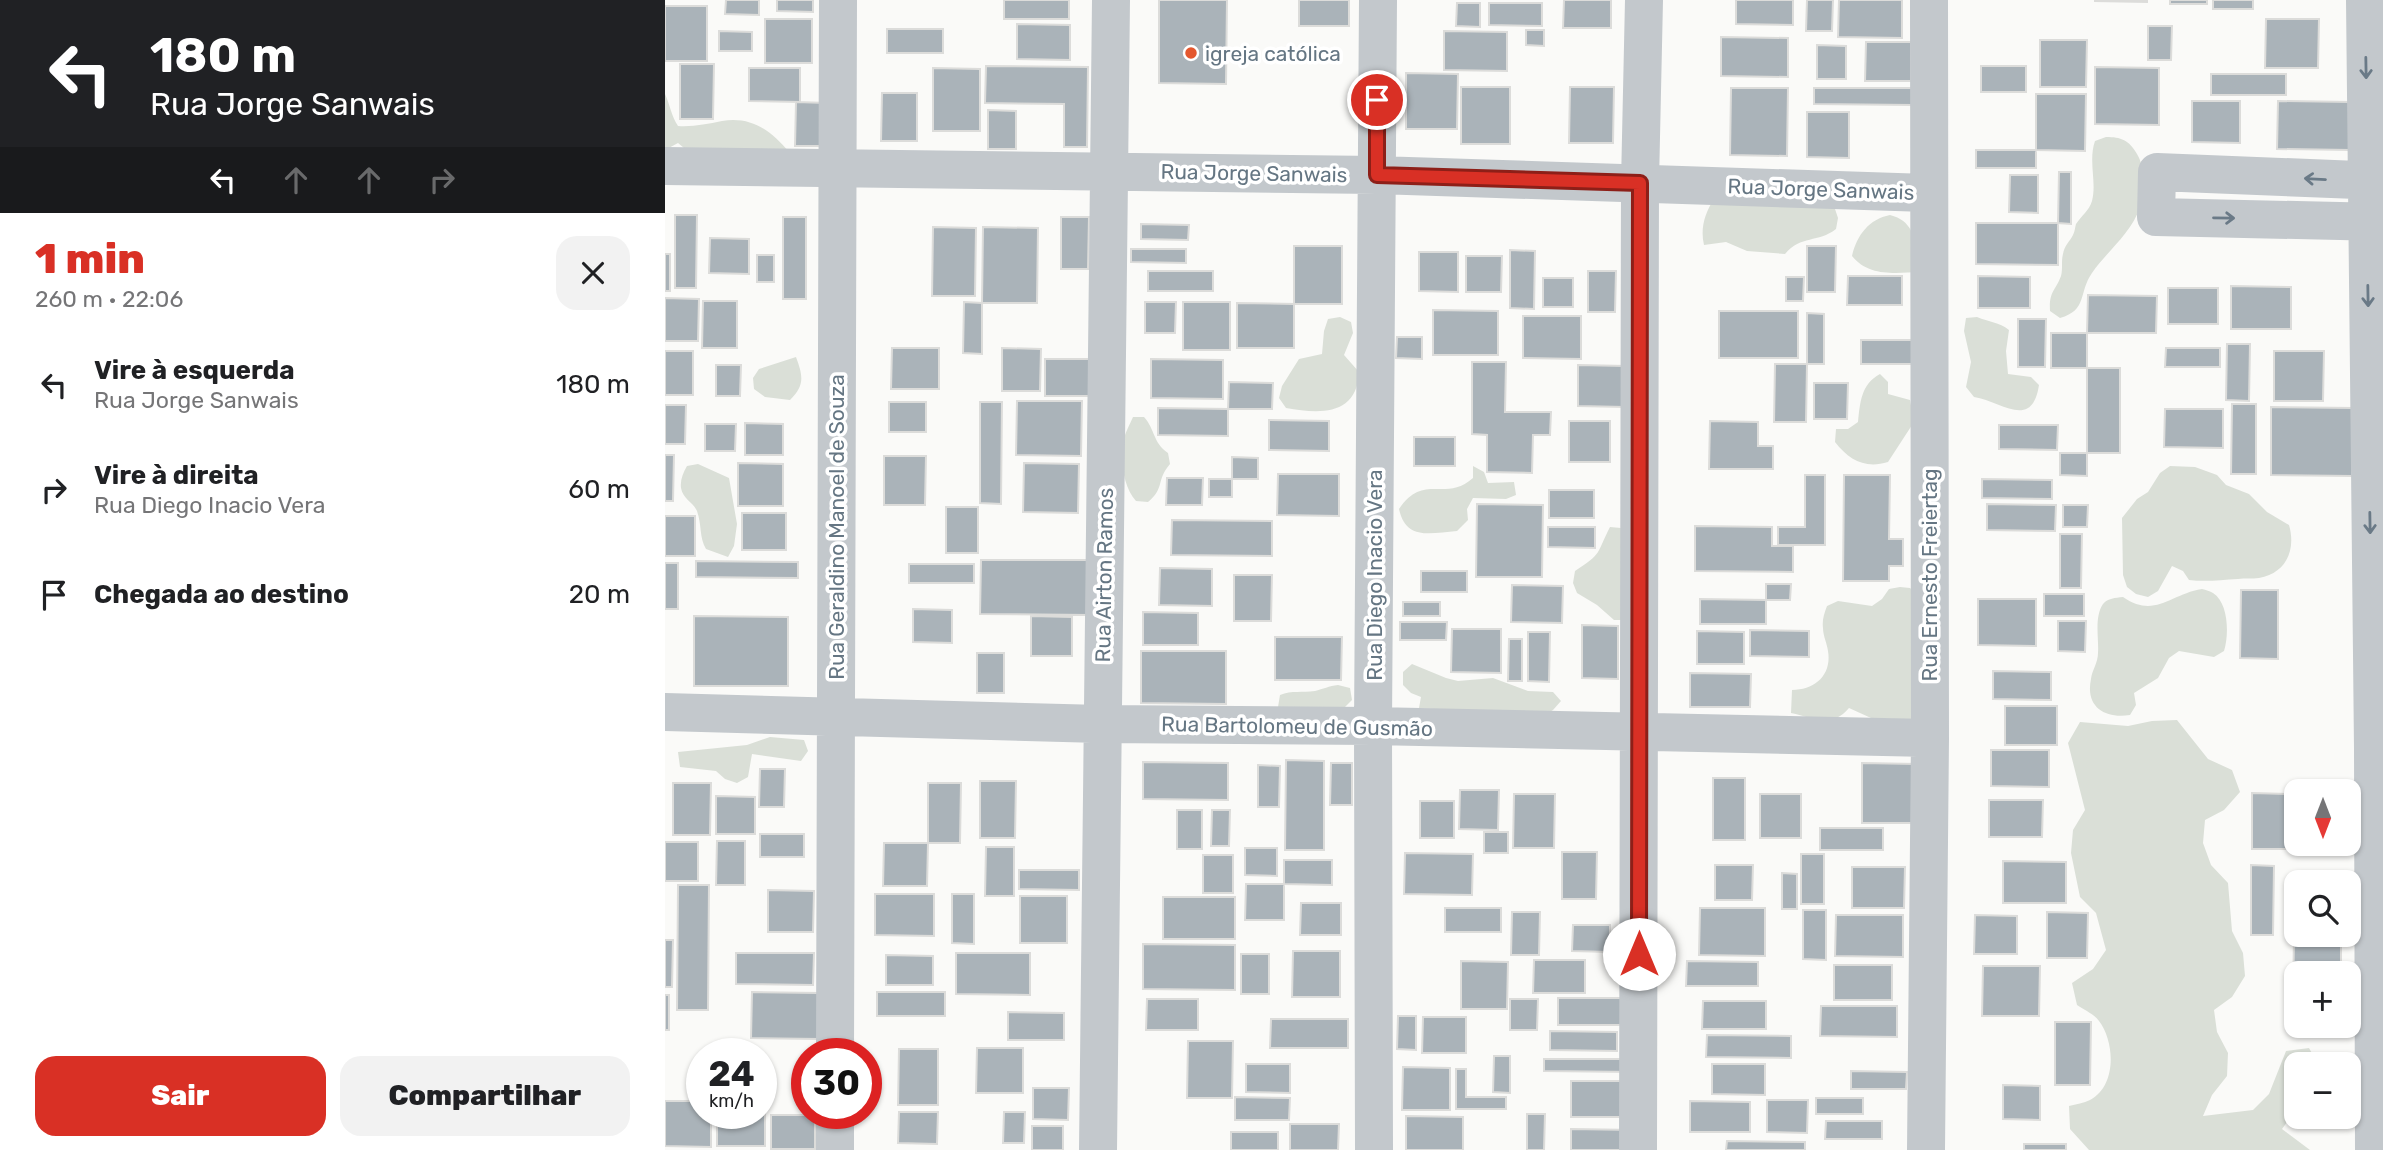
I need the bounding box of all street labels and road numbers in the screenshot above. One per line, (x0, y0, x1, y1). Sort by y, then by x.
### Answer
street label: Rua Jorge Sanwais (1160, 159, 1348, 187)
street label: Rua Jorge Sanwais (1727, 173, 1915, 205)
street label: Rua Geraldino Manoel de Souza (824, 374, 849, 680)
street label: Rua Ernesto Freiertag (1917, 468, 1942, 682)
street label: Rua Diego Inacio Vera (1362, 469, 1387, 681)
street label: Rua Airton Ramos (1090, 487, 1118, 663)
street label: Rua Bartolomeu de Gusmão (1161, 711, 1433, 741)

